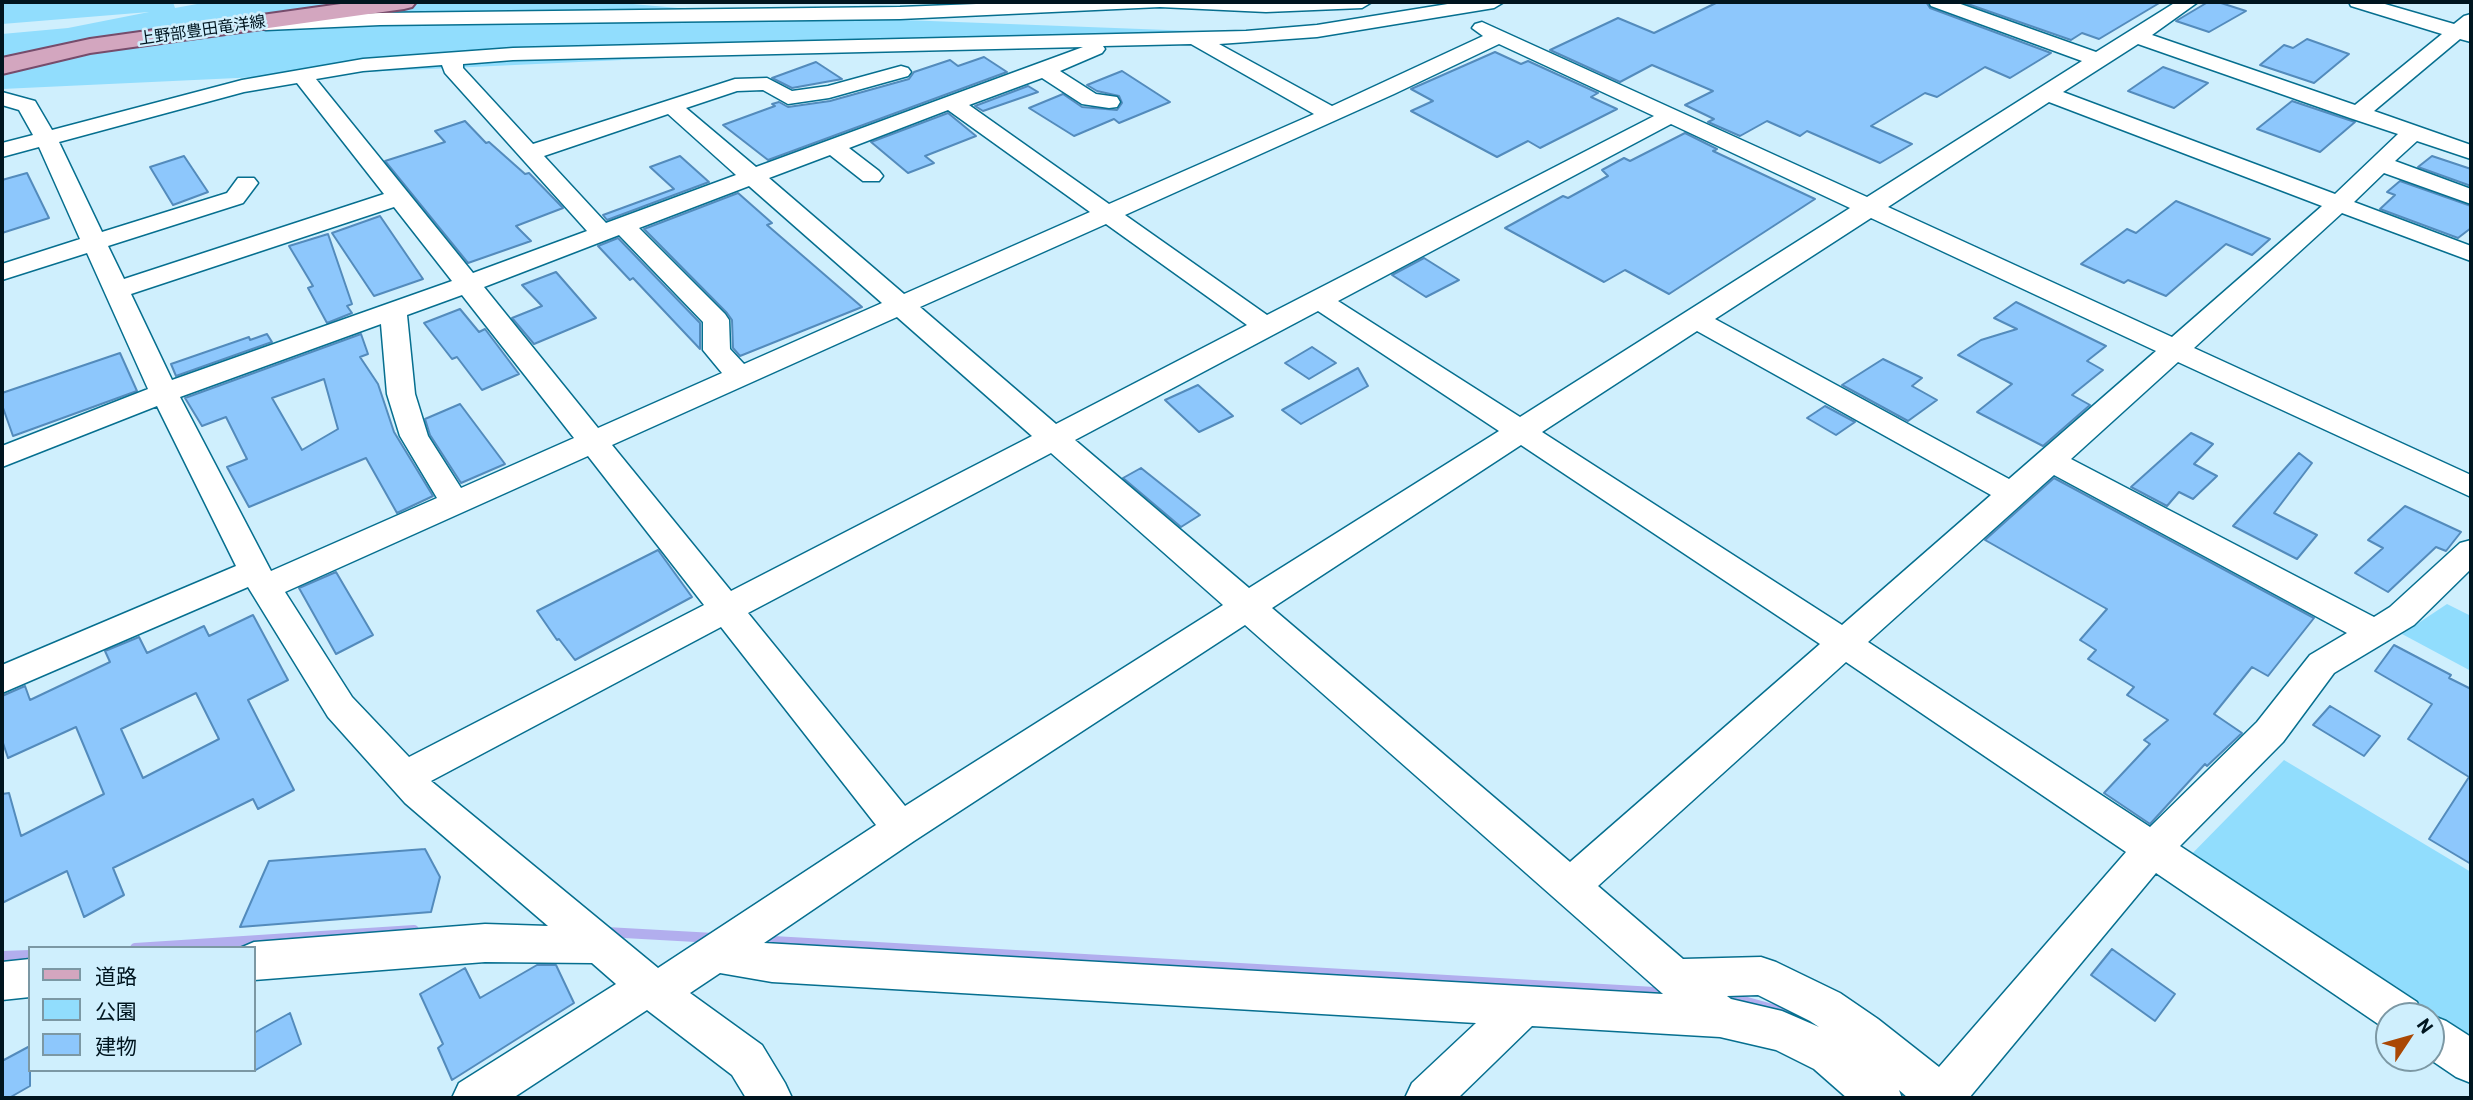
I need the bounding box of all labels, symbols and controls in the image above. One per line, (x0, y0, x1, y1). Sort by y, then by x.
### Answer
street label: 上野部豊田竜洋線 (137, 12, 267, 48)
legend (28, 946, 256, 1072)
text: 道路 (95, 963, 137, 988)
text: 公園 (95, 998, 137, 1023)
north arrow (2375, 1002, 2445, 1072)
text: N (2413, 1014, 2439, 1037)
text: 建物 (95, 1033, 137, 1058)

